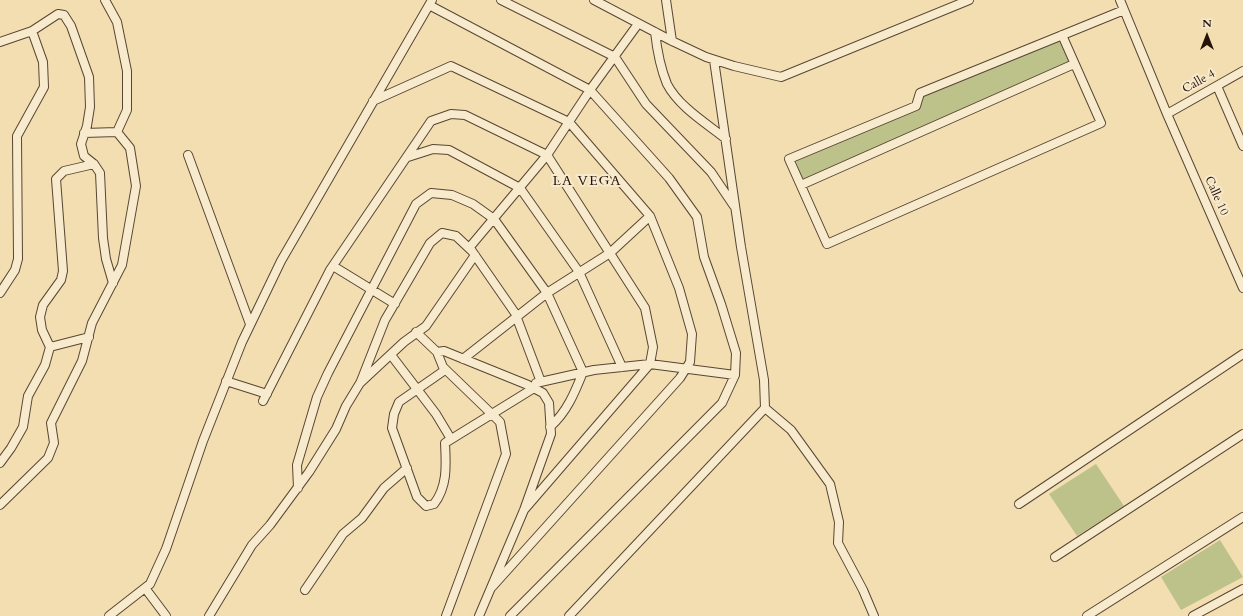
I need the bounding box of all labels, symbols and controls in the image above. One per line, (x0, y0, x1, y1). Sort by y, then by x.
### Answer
north arrow (1187, 16, 1227, 56)
text: N (1202, 16, 1212, 31)
street label: Calle 4 (1180, 67, 1218, 97)
district label: LA VEGA (552, 174, 622, 190)
street label: Calle 10 (1201, 174, 1231, 218)

